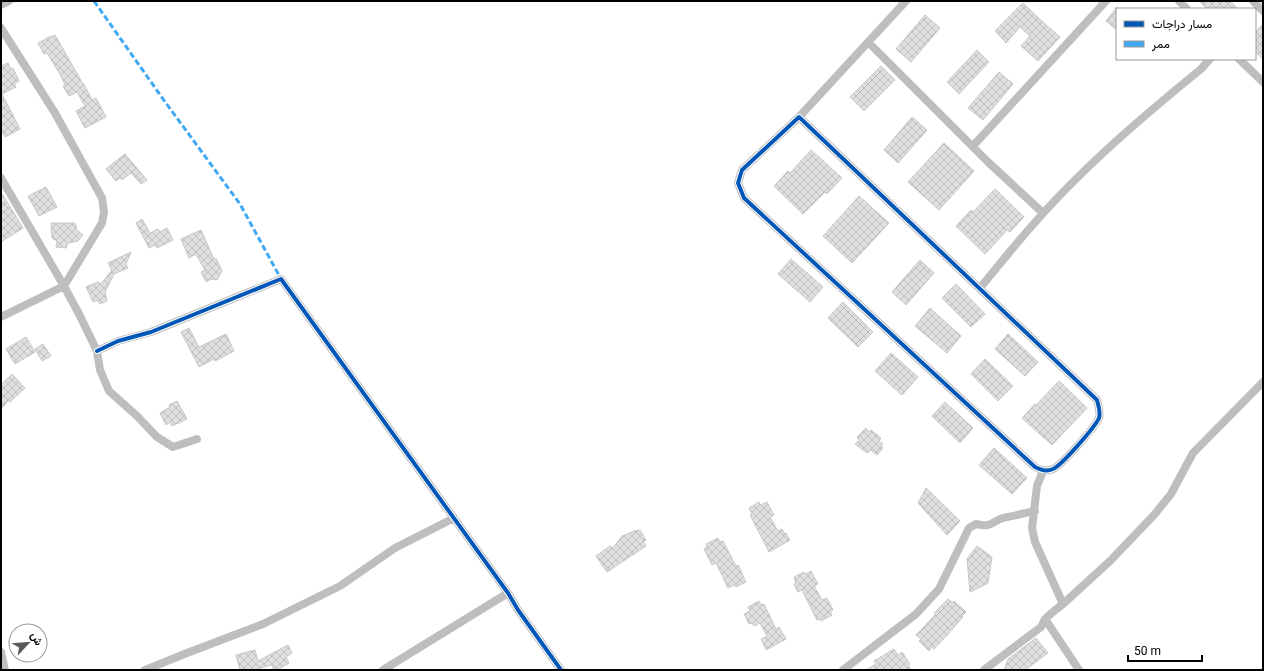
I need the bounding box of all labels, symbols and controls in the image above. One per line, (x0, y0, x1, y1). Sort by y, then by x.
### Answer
legend (1116, 8, 1256, 60)
text: مسار دراجات (1152, 17, 1212, 32)
text: ممر (1151, 37, 1170, 52)
north arrow (8, 623, 48, 663)
text: ش (28, 630, 45, 648)
scale bar (1128, 637, 1202, 663)
text: 50 m (1134, 644, 1161, 658)

